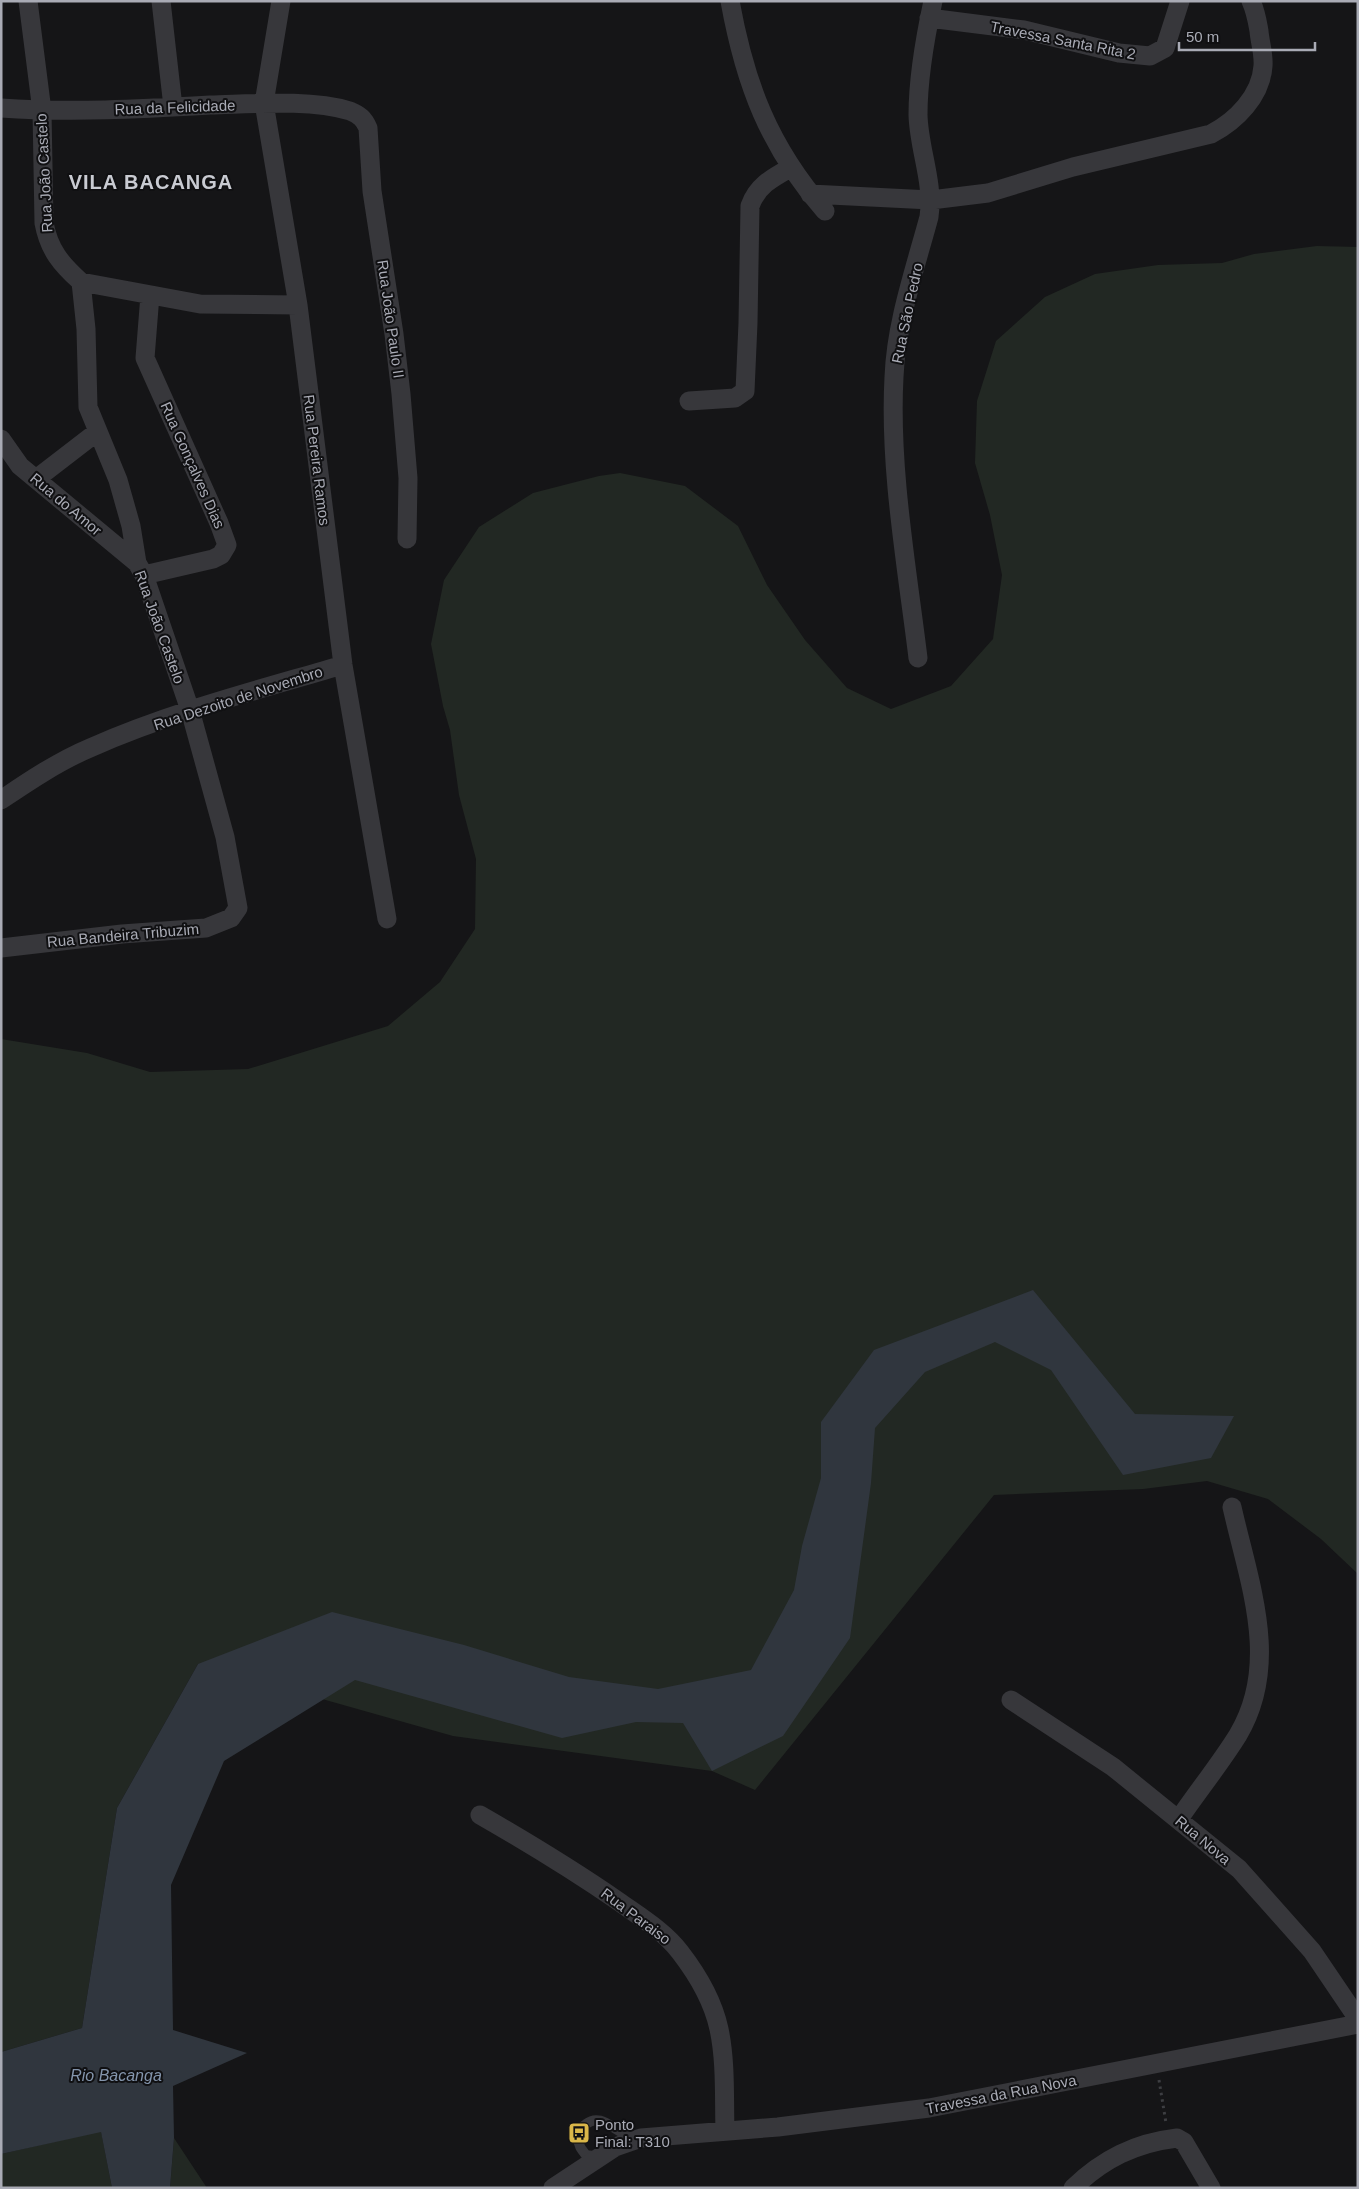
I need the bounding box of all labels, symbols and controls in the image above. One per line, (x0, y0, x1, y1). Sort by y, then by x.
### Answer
street label: Travessa Santa Rita 2 (989, 18, 1137, 62)
scale bar (1179, 20, 1315, 52)
text: 50 m (1186, 28, 1219, 45)
street label: Rua da Felicidade (114, 96, 236, 118)
street label: Rua João Castelo (32, 113, 56, 233)
district label: VILA BACANGA (69, 171, 233, 193)
street label: Rua João Paulo II (374, 259, 408, 379)
street label: Rua São Pedro (888, 261, 926, 365)
street label: Rua Pereira Ramos (301, 394, 333, 526)
street label: Rua Gonçalves Dias (157, 399, 229, 531)
street label: Rua do Amor (27, 469, 105, 539)
street label: Rua João Castelo (132, 568, 188, 686)
street label: Rua Dezoito de Novembro (151, 663, 325, 733)
street label: Rua Bandeira Tribuzim (46, 920, 200, 950)
street label: Rua Nova (1172, 1812, 1235, 1868)
street label: Rua Paraiso (598, 1884, 674, 1948)
water label: Rio Bacanga (70, 2067, 162, 2084)
street label: Travessa da Rua Nova (924, 2071, 1078, 2117)
place label: Ponto Final: T310 (595, 2116, 670, 2150)
bus stop icon: Ponto Final: T310 (567, 2121, 591, 2145)

